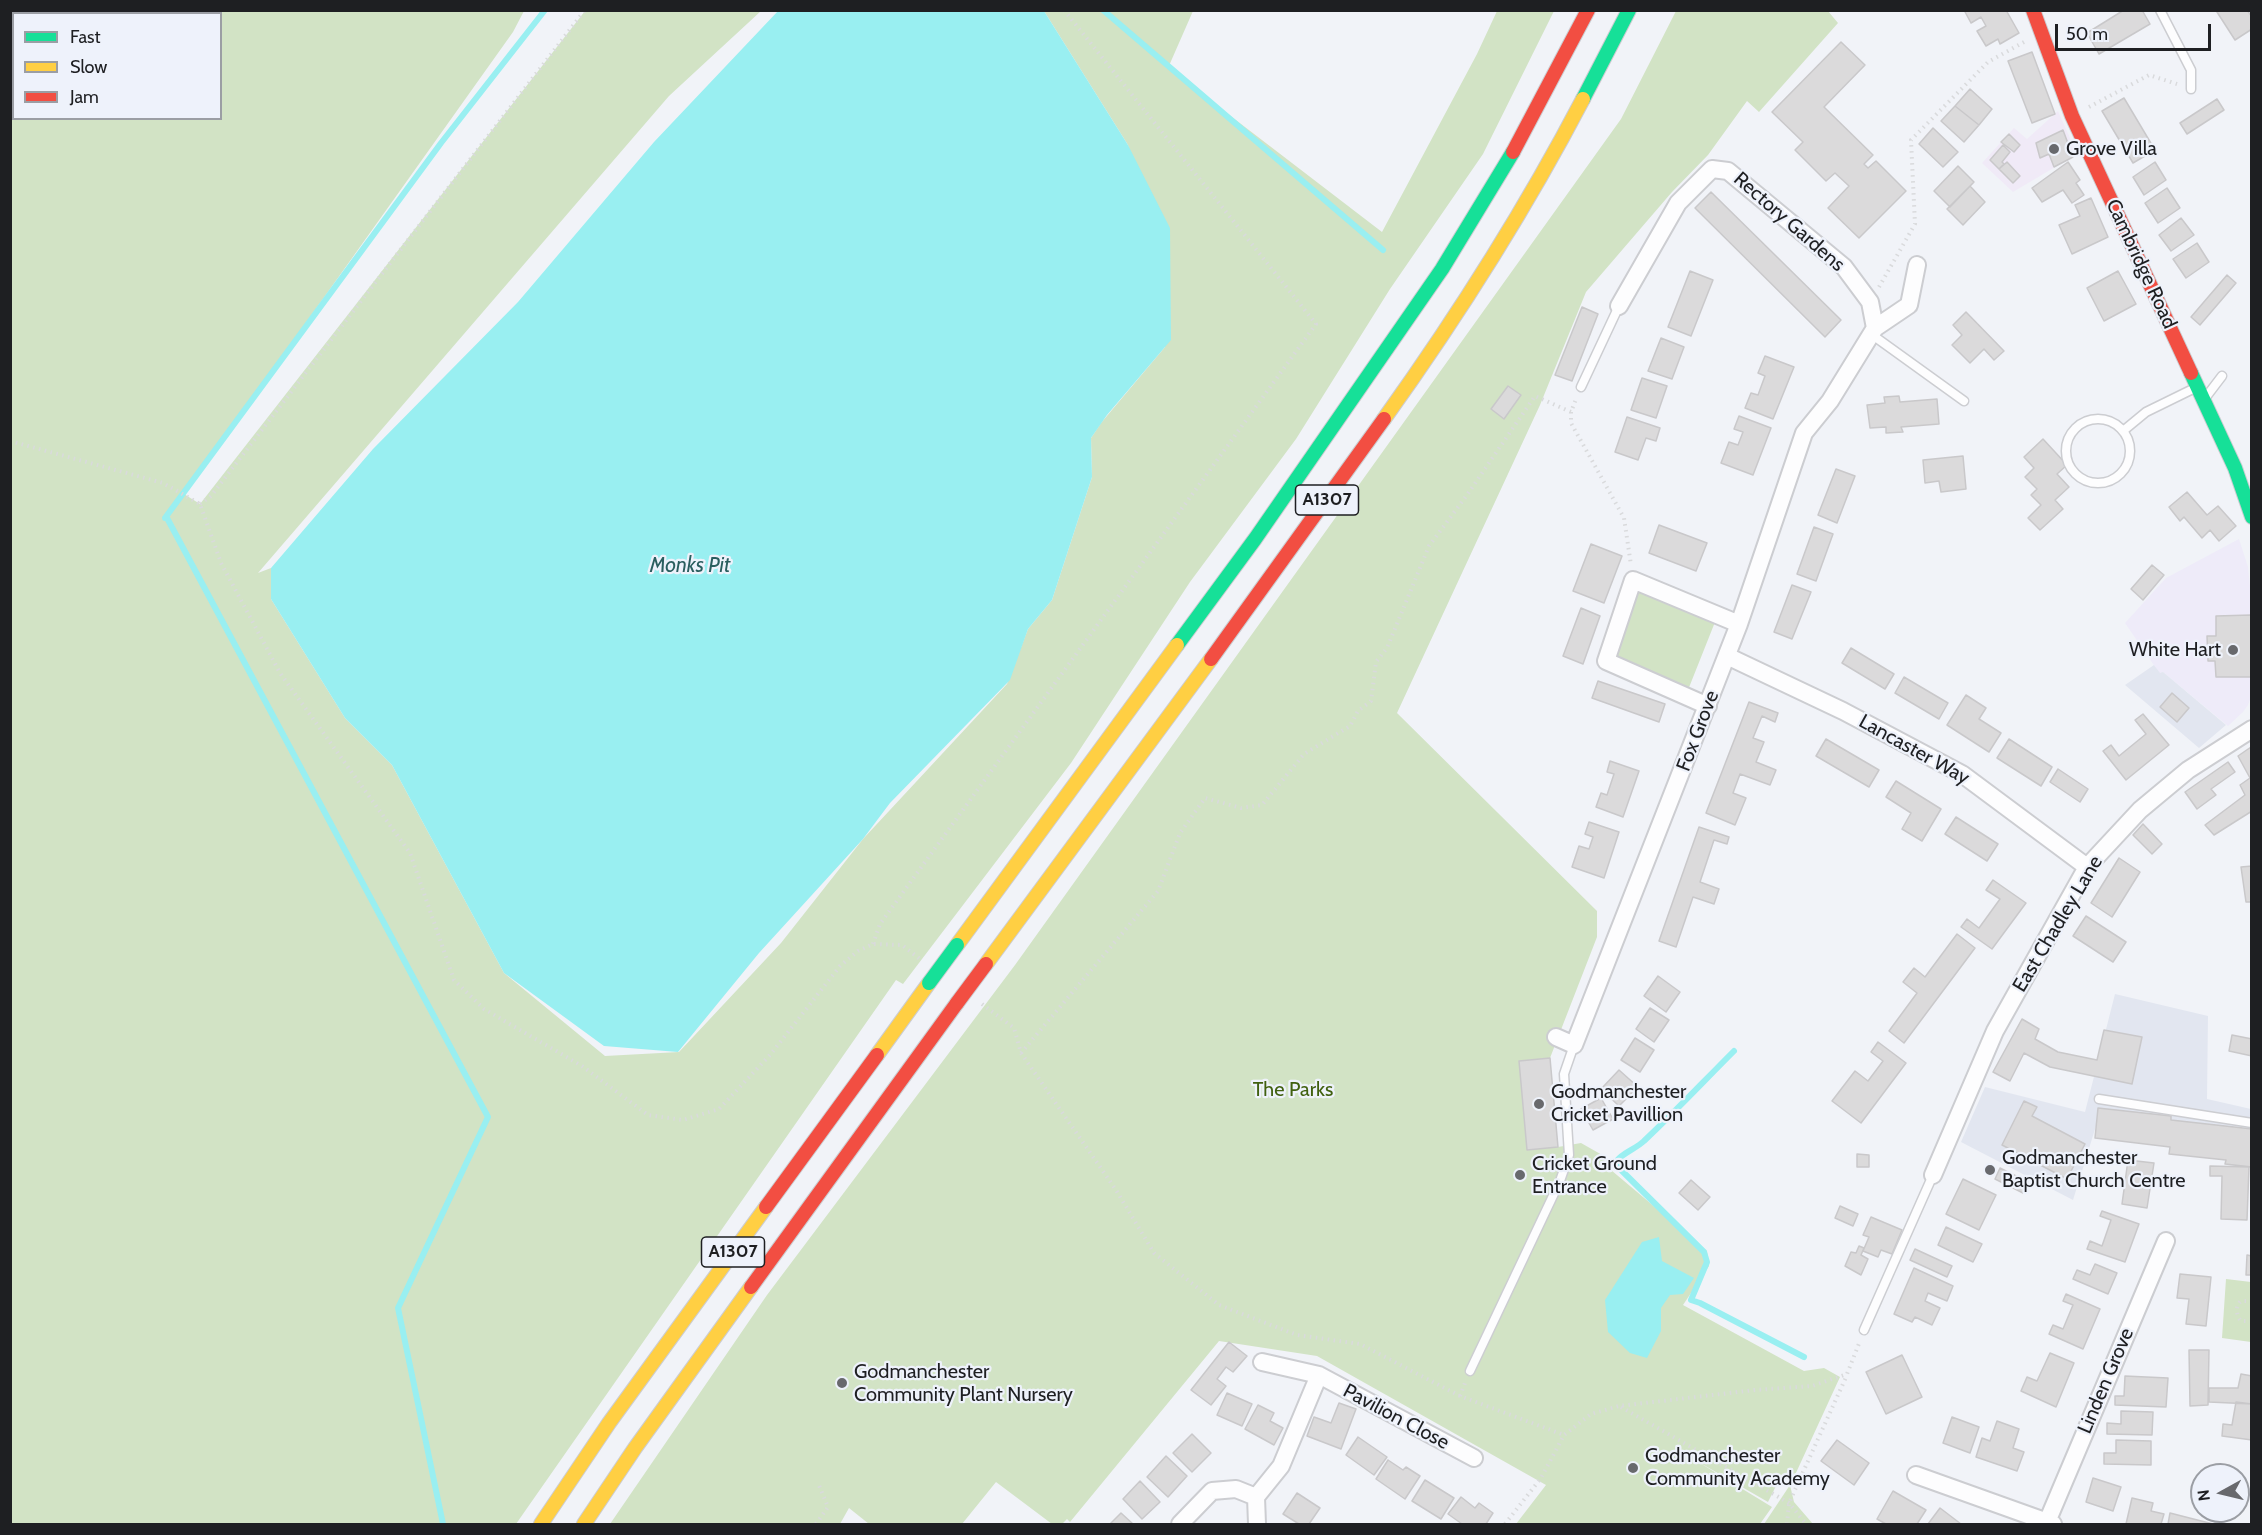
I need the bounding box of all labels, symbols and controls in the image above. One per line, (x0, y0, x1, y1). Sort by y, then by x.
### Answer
legend (12, 12, 222, 120)
scale bar (2058, 12, 2214, 50)
text: 50 m (2066, 23, 2108, 45)
text: Fast (70, 26, 101, 48)
text: Slow (70, 56, 107, 78)
text: Jam (70, 86, 99, 108)
place label: Grove Villa (2066, 137, 2157, 161)
marker: Grove Villa (2047, 142, 2061, 156)
street label: Rectory Gardens (1728, 167, 1850, 277)
street label: Cambridge Road (2100, 195, 2182, 333)
road number: A1307 (1296, 485, 1358, 515)
water label: Monks Pit (650, 553, 730, 579)
place label: White Hart (2129, 638, 2221, 662)
marker: White Hart (2226, 643, 2240, 657)
street label: Fox Grove (1672, 687, 1724, 775)
street label: Lancaster Way (1854, 710, 1974, 790)
street label: East Chadley Lane (2008, 852, 2108, 996)
park label: The Parks (1253, 1078, 1333, 1102)
place label: Godmanchester Cricket Pavillion (1551, 1080, 1686, 1127)
marker: Godmanchester Cricket Pavillion (1532, 1097, 1546, 1111)
place label: Godmanchester Baptist Church Centre (2002, 1146, 2185, 1193)
place label: Cricket Ground Entrance (1532, 1152, 1657, 1199)
marker: Godmanchester Baptist Church Centre (1983, 1163, 1997, 1177)
marker: Cricket Ground Entrance (1513, 1168, 1527, 1182)
road number: A1307 (702, 1237, 764, 1267)
street label: Linden Grove (2073, 1325, 2139, 1437)
place label: Godmanchester Community Plant Nursery (854, 1360, 1073, 1407)
marker: Godmanchester Community Plant Nursery (835, 1376, 849, 1390)
street label: Pavilion Close (1339, 1379, 1453, 1455)
place label: Godmanchester Community Academy (1645, 1444, 1830, 1491)
marker: Godmanchester Community Academy (1626, 1461, 1640, 1475)
north arrow (2190, 1463, 2250, 1523)
text: N (2193, 1488, 2214, 1502)

